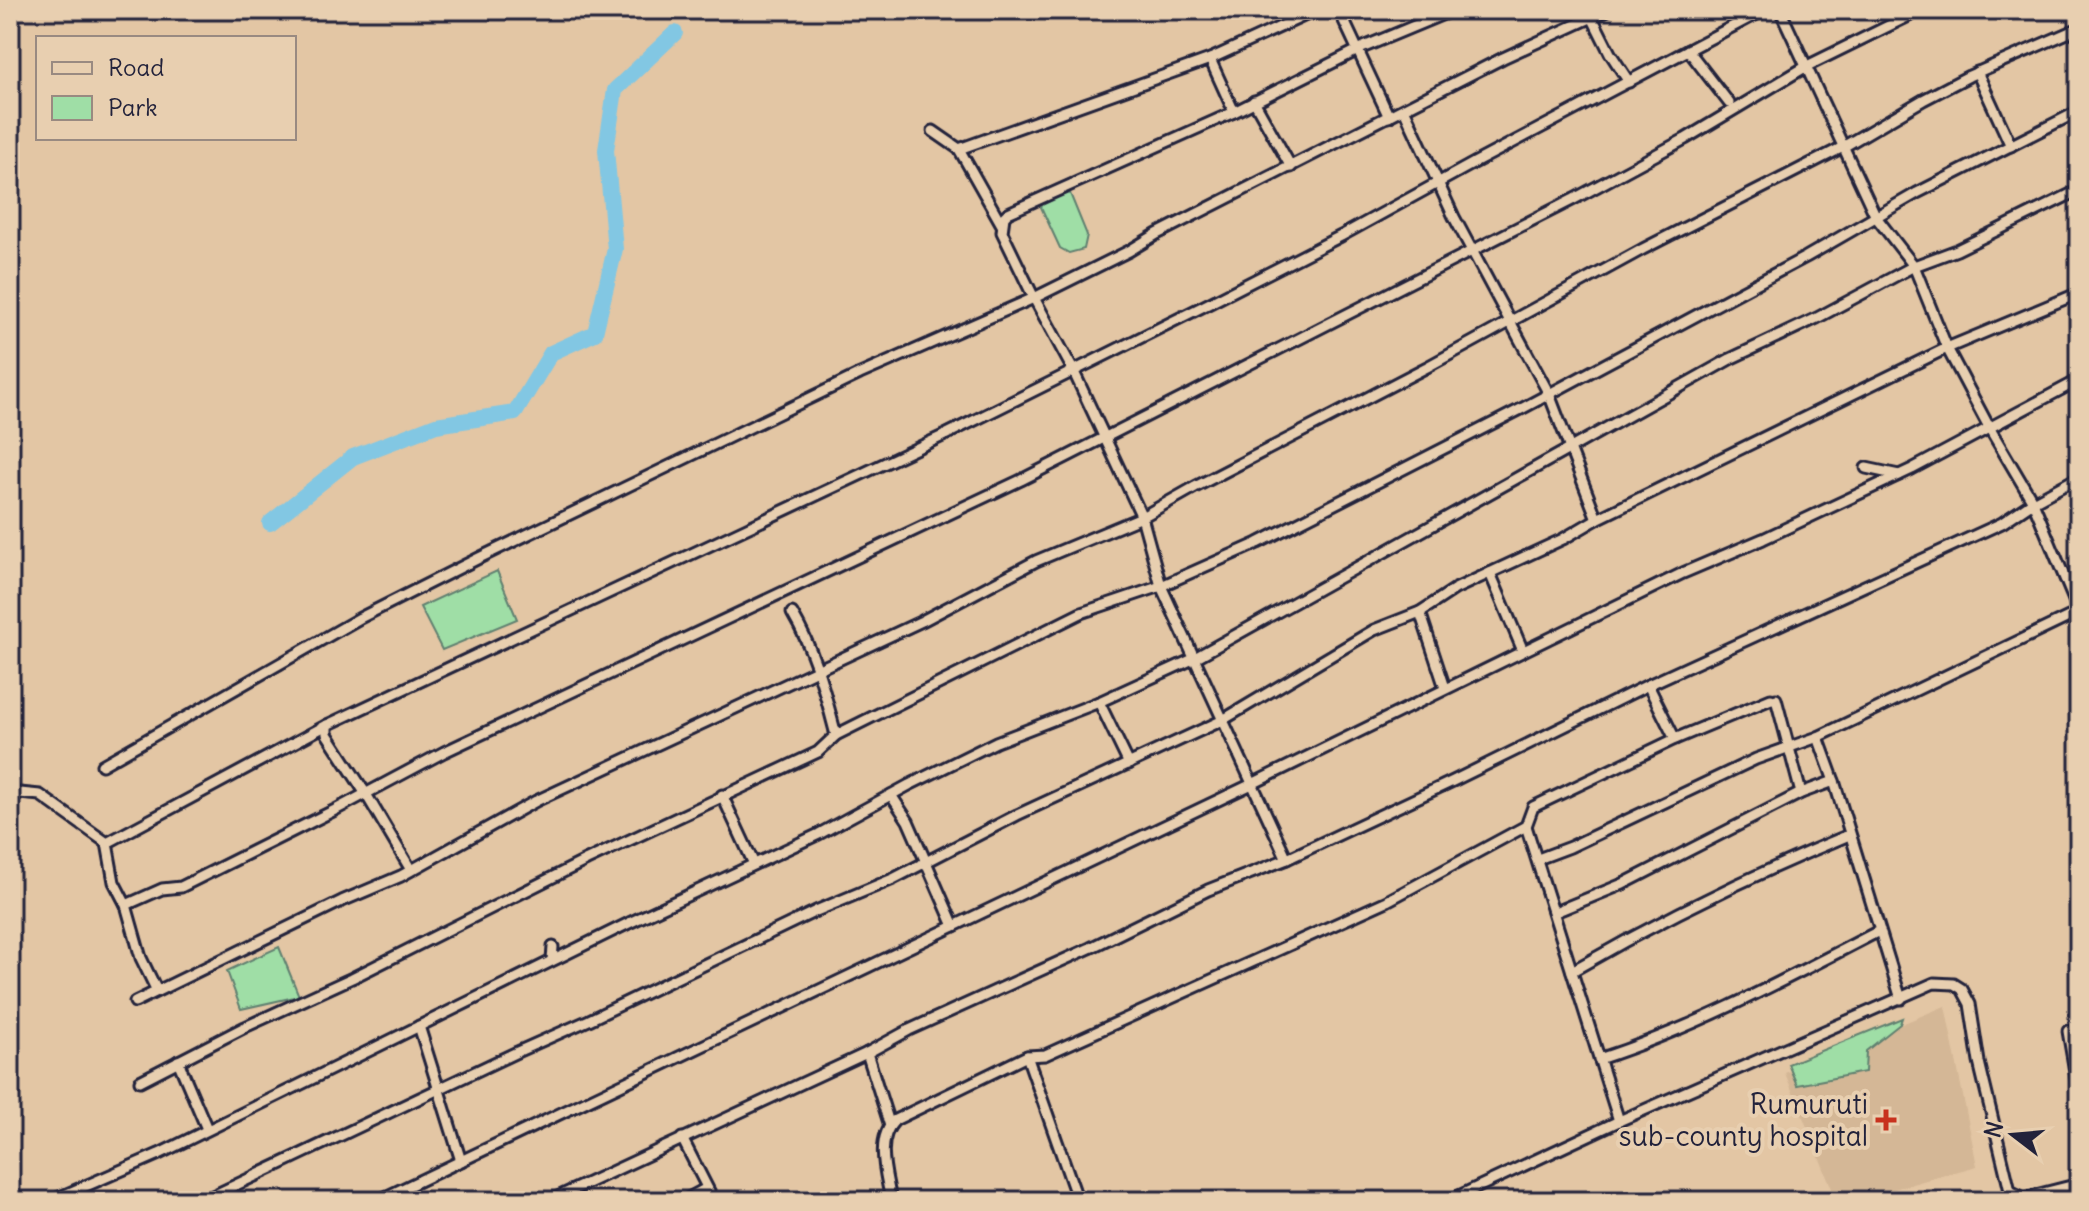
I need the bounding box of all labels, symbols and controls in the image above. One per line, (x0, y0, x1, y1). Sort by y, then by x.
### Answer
legend (36, 36, 296, 140)
text: Road (108, 52, 164, 82)
text: Park (108, 92, 158, 122)
place label: Rumuruti sub-county hospital (1619, 1086, 1868, 1154)
north arrow (1973, 1095, 2053, 1175)
marker: Rumuruti sub-county hospital (1875, 1109, 1897, 1131)
text: N (1978, 1118, 2009, 1141)

